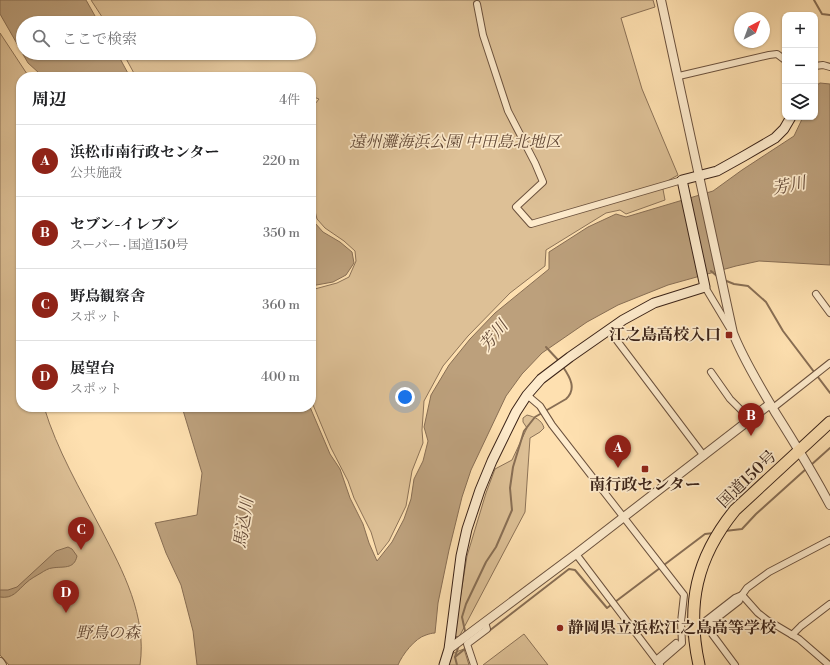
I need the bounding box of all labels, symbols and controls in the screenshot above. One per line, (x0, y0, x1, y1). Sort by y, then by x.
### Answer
north arrow (734, 12, 770, 48)
map controls (782, 12, 818, 120)
button: + (782, 12, 818, 48)
search box (16, 16, 316, 60)
icon: search (30, 27, 52, 49)
text: ここで検索 (62, 30, 137, 49)
button: − (782, 48, 818, 84)
button: layers (782, 84, 818, 120)
text: 周辺 (32, 89, 66, 111)
text: 4件 (279, 92, 300, 108)
park label: 遠州灘海浜公園 中田島北地区 (349, 132, 563, 152)
text: 浜松市南行政センター (70, 143, 219, 162)
text: A (40, 153, 50, 169)
text: 220 m (262, 153, 300, 169)
text: 公共施設 (70, 165, 122, 181)
water label: 芳川 (770, 172, 810, 200)
text: セブン-イレブン (70, 215, 180, 234)
text: B (40, 225, 50, 241)
text: 350 m (263, 225, 300, 241)
text: スーパー · 国道150号 (70, 237, 189, 253)
text: 野鳥観察舎 (70, 287, 145, 306)
text: C (40, 297, 50, 313)
text: 360 m (262, 297, 300, 313)
text: スポット (70, 309, 122, 325)
water label: 芳川 (475, 314, 515, 356)
place label: 江之島高校入口 (609, 325, 721, 345)
marker: 江之島高校入口 (724, 330, 734, 340)
text: 展望台 (70, 359, 115, 378)
text: D (40, 369, 50, 385)
text: 400 m (261, 369, 300, 385)
text: スポット (70, 381, 122, 397)
your location (395, 387, 415, 407)
pin: B (738, 403, 764, 436)
pin: A (605, 435, 631, 468)
street label: 国道150号 (713, 446, 781, 512)
marker: 南行政センター (640, 464, 650, 474)
place label: 南行政センター (589, 475, 701, 495)
water label: 馬込川 (229, 494, 259, 550)
pin: C (68, 517, 94, 550)
pin: D (53, 580, 79, 613)
place label: 静岡県立浜松江之島高等学校 (568, 618, 777, 638)
park label: 野鳥の森 (76, 623, 142, 643)
marker: 静岡県立浜松江之島高等学校 (555, 623, 565, 633)

